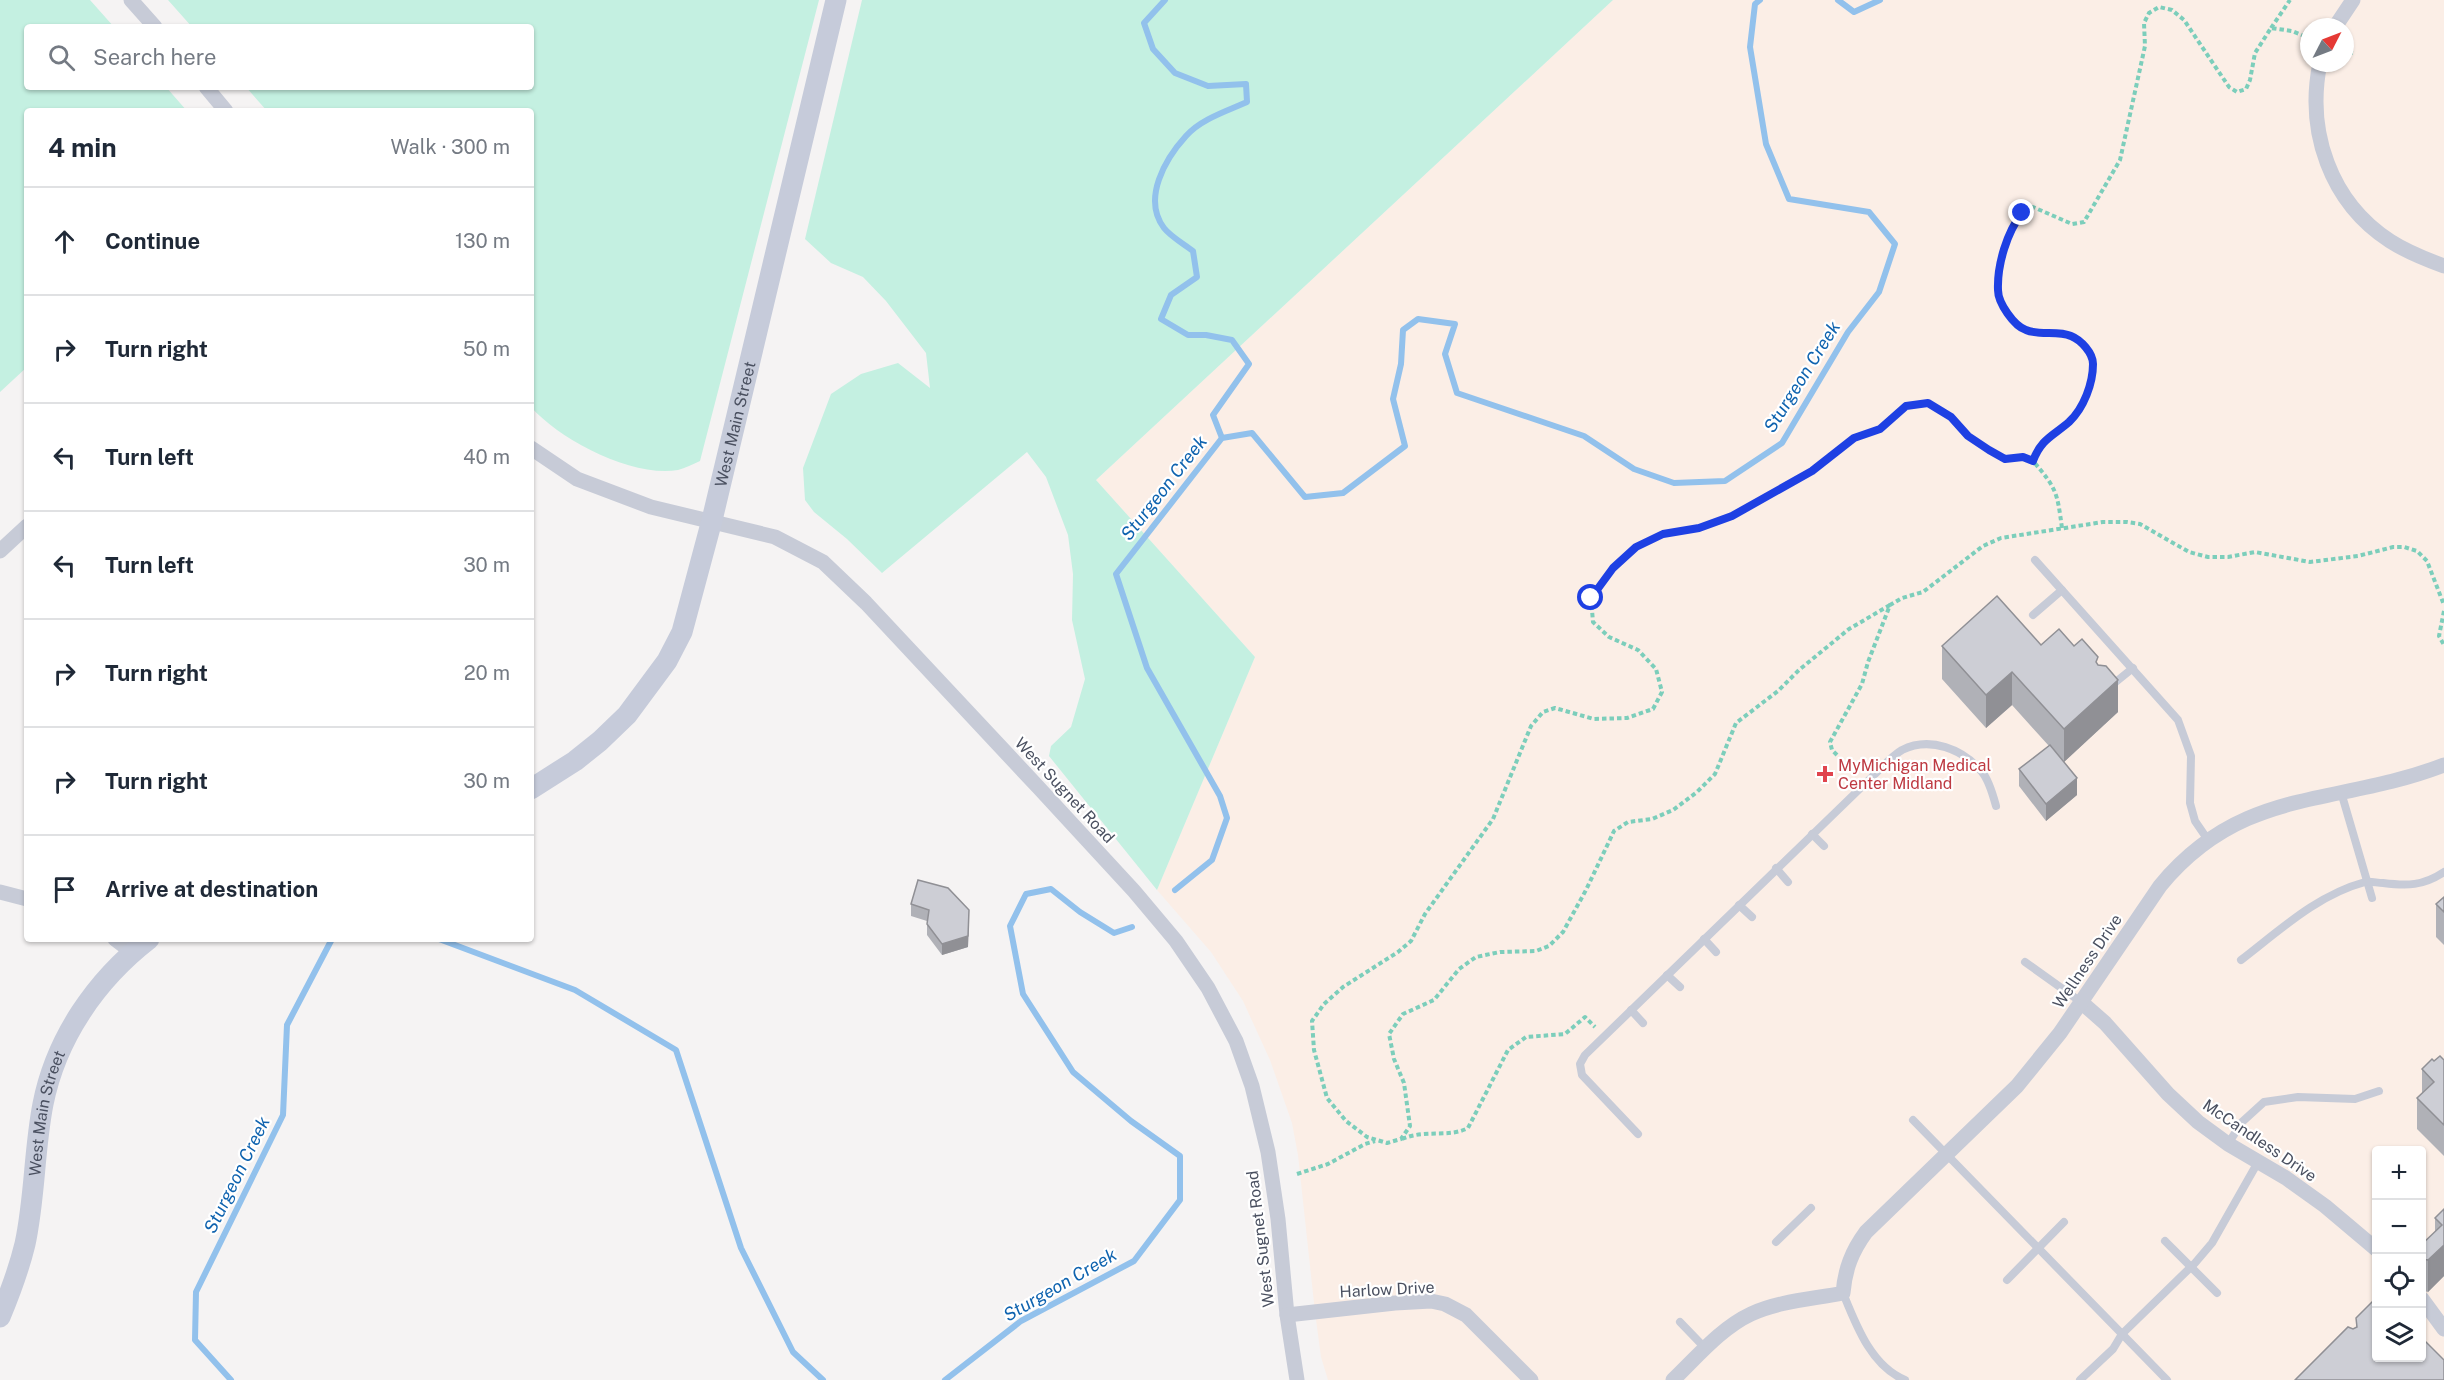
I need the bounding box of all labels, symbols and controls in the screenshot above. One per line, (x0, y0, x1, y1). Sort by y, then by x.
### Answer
north arrow (2300, 18, 2354, 72)
search box (24, 24, 534, 90)
icon: search (45, 41, 78, 74)
text: Search here (93, 44, 217, 70)
text: 4 min (48, 132, 117, 163)
text: Walk · 300 m (390, 135, 510, 159)
route end (2008, 199, 2034, 225)
icon: ahead (48, 225, 81, 258)
text: Continue (105, 228, 200, 254)
text: 130 m (455, 229, 510, 253)
water label: Sturgeon Creek (1759, 317, 1844, 436)
icon: right (48, 333, 81, 366)
text: Turn right (105, 336, 208, 362)
text: 50 m (463, 337, 510, 361)
street label: West Main Street (711, 360, 759, 489)
water label: Sturgeon Creek (1116, 431, 1211, 544)
icon: left (48, 441, 81, 474)
text: Turn left (105, 444, 194, 470)
text: 40 m (463, 445, 510, 469)
icon: left (48, 549, 81, 582)
text: Turn left (105, 552, 194, 578)
text: 30 m (463, 553, 510, 577)
route start (1577, 584, 1603, 610)
icon: right (48, 657, 81, 690)
text: Turn right (105, 660, 208, 686)
text: 20 m (464, 661, 510, 685)
street label: West Sugnet Road (1011, 734, 1118, 847)
place label: MyMichigan Medical Center Midland (1838, 756, 1991, 793)
icon: right (48, 765, 81, 798)
marker: MyMichigan Medical Center Midland (1816, 765, 1834, 783)
text: Turn right (105, 768, 208, 794)
text: 30 m (463, 769, 510, 793)
icon: arrive (48, 873, 81, 906)
text: Arrive at destination (105, 876, 318, 902)
street label: Wellness Drive (2049, 911, 2126, 1012)
street label: West Main Street (25, 1047, 69, 1177)
street label: McCandless Drive (2199, 1095, 2320, 1186)
water label: Sturgeon Creek (199, 1113, 274, 1237)
map controls (2372, 1146, 2426, 1362)
button: + (2372, 1146, 2426, 1200)
street label: West Sugnet Road (1243, 1170, 1278, 1308)
button: − (2372, 1200, 2426, 1254)
water label: Sturgeon Creek (999, 1244, 1120, 1325)
button: locate (2372, 1254, 2426, 1308)
street label: Harlow Drive (1339, 1278, 1435, 1301)
button: layers (2372, 1308, 2426, 1362)

